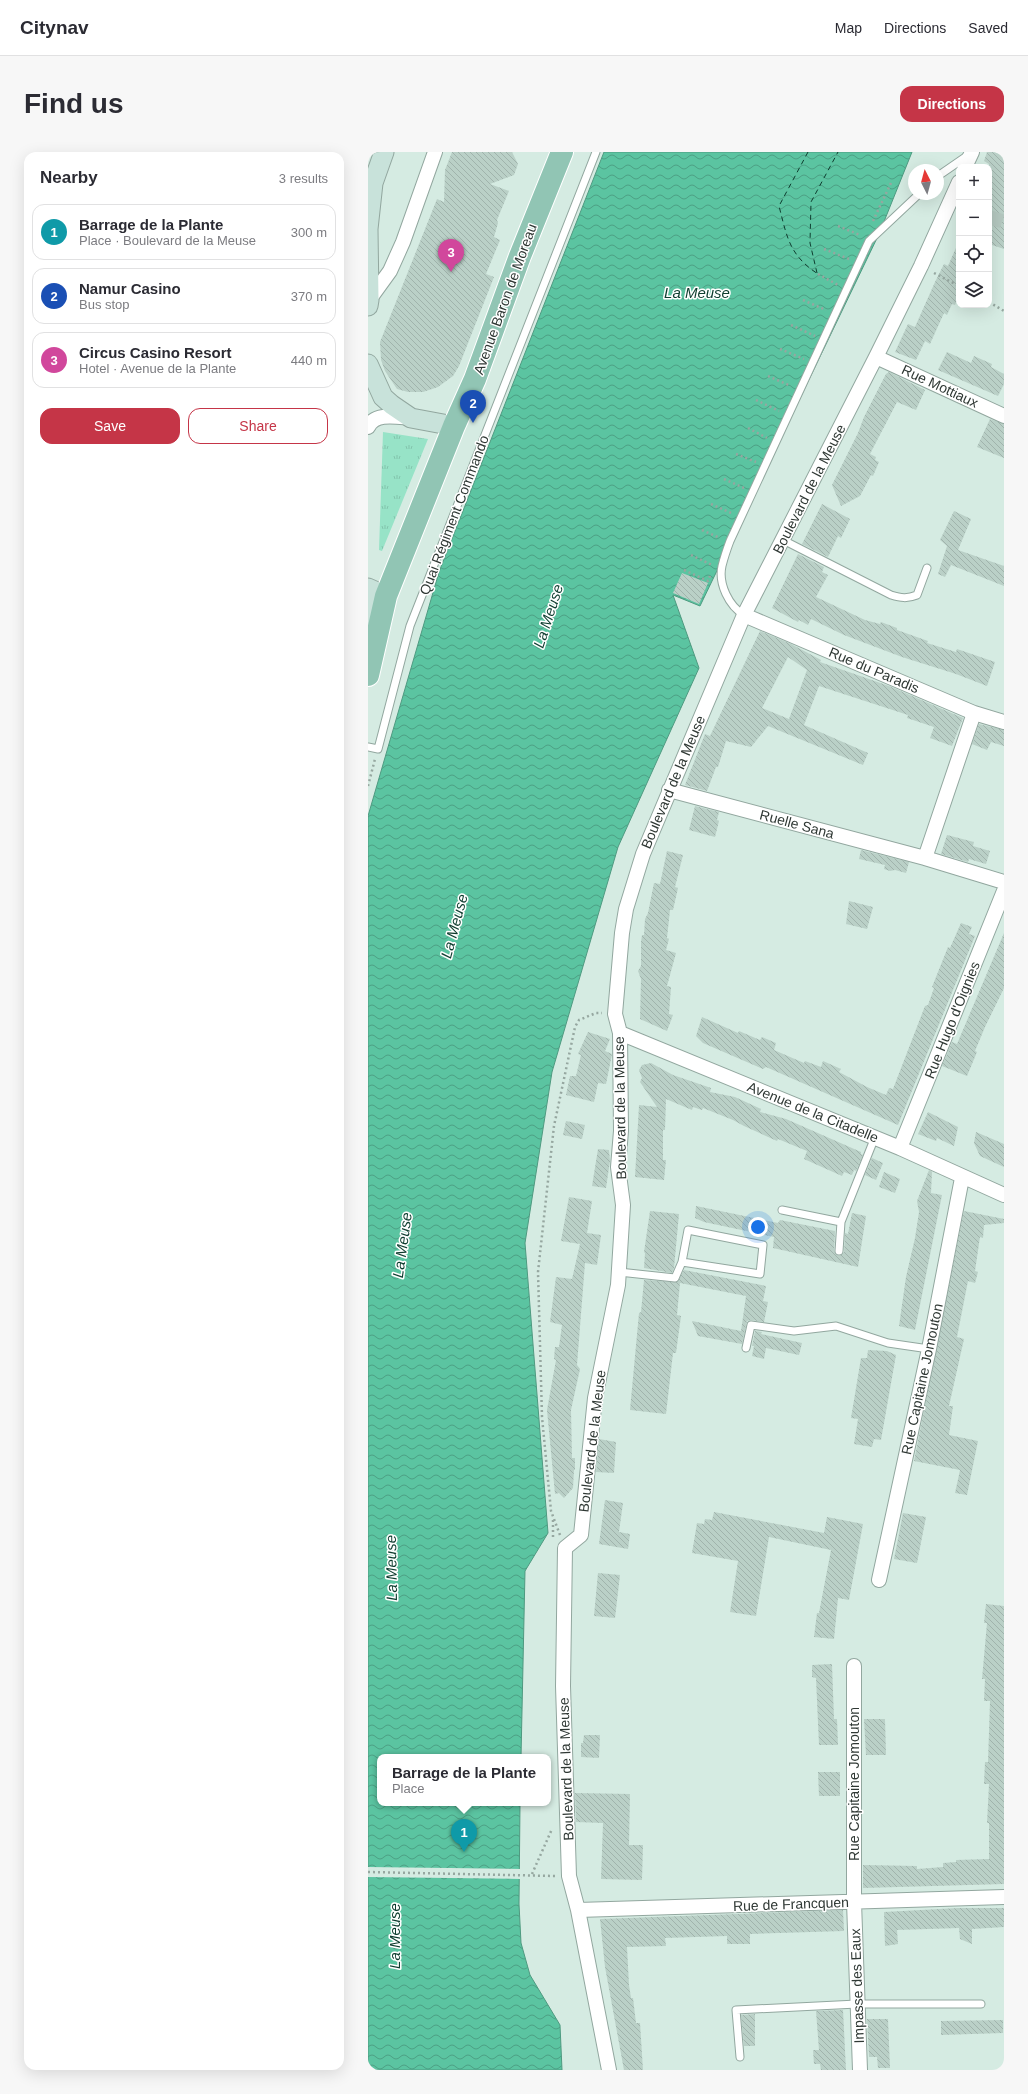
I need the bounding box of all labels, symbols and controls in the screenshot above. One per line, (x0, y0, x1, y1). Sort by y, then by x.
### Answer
text: Citynav (20, 17, 89, 38)
text: Map (835, 20, 862, 36)
text: Directions (884, 20, 946, 36)
text: Saved (968, 20, 1008, 36)
button: Directions (900, 86, 1004, 122)
text: Find us (24, 88, 124, 119)
north arrow (908, 164, 944, 200)
map controls (956, 164, 992, 308)
button: + (956, 164, 992, 200)
text: Nearby (40, 168, 98, 187)
text: 3 results (279, 171, 328, 186)
button: − (956, 200, 992, 236)
text: Barrage de la Plante (79, 216, 223, 233)
street label: Avenue Baron de Moreau (470, 221, 540, 377)
text: 1 (50, 225, 58, 240)
text: 300 m (291, 225, 327, 240)
text: Place · Boulevard de la Meuse (79, 233, 256, 248)
button: locate (956, 236, 992, 272)
pin: 3 (438, 239, 464, 272)
button: layers (956, 272, 992, 308)
text: Namur Casino (79, 280, 181, 297)
water label: La Meuse (664, 284, 730, 301)
text: 2 (50, 289, 58, 304)
text: 370 m (291, 289, 327, 304)
text: Bus stop (79, 297, 130, 312)
text: Circus Casino Resort (79, 344, 232, 361)
text: 3 (50, 353, 58, 368)
text: 440 m (291, 353, 327, 368)
text: Hotel · Avenue de la Plante (79, 361, 236, 376)
street label: Rue Mottiaux (899, 361, 981, 411)
pin: 2 (460, 390, 486, 423)
button: Save (40, 408, 180, 444)
button: Share (188, 408, 328, 444)
street label: Boulevard de la Meuse (769, 421, 849, 556)
street label: Quai Régiment Commando (416, 433, 492, 597)
water label: La Meuse (530, 582, 566, 650)
street label: Rue du Paradis (826, 644, 922, 696)
street label: Boulevard de la Meuse (638, 713, 708, 851)
street label: Ruelle Sana (758, 806, 836, 842)
water label: La Meuse (437, 892, 471, 960)
street label: Rue Hugo d'Oignies (921, 959, 983, 1081)
street label: Boulevard de la Meuse (611, 1036, 629, 1180)
street label: Avenue de la Citadelle (745, 1078, 881, 1146)
water label: La Meuse (389, 1211, 415, 1279)
your location (748, 1217, 768, 1237)
street label: Rue Capitaine Jomouton (898, 1302, 946, 1456)
street label: Boulevard de la Meuse (575, 1369, 609, 1513)
water label: La Meuse (382, 1535, 400, 1601)
street label: Boulevard de la Meuse (555, 1697, 576, 1841)
street label: Rue Capitaine Jomouton (846, 1707, 862, 1861)
popup (377, 1754, 551, 1806)
text: Barrage de la Plante (392, 1764, 536, 1781)
text: Place (392, 1781, 424, 1796)
pin: 1 (451, 1819, 477, 1852)
street label: Rue de Francquen (733, 1894, 849, 1914)
water label: La Meuse (386, 1903, 403, 1969)
street label: Impasse des Eaux (847, 1928, 867, 2044)

